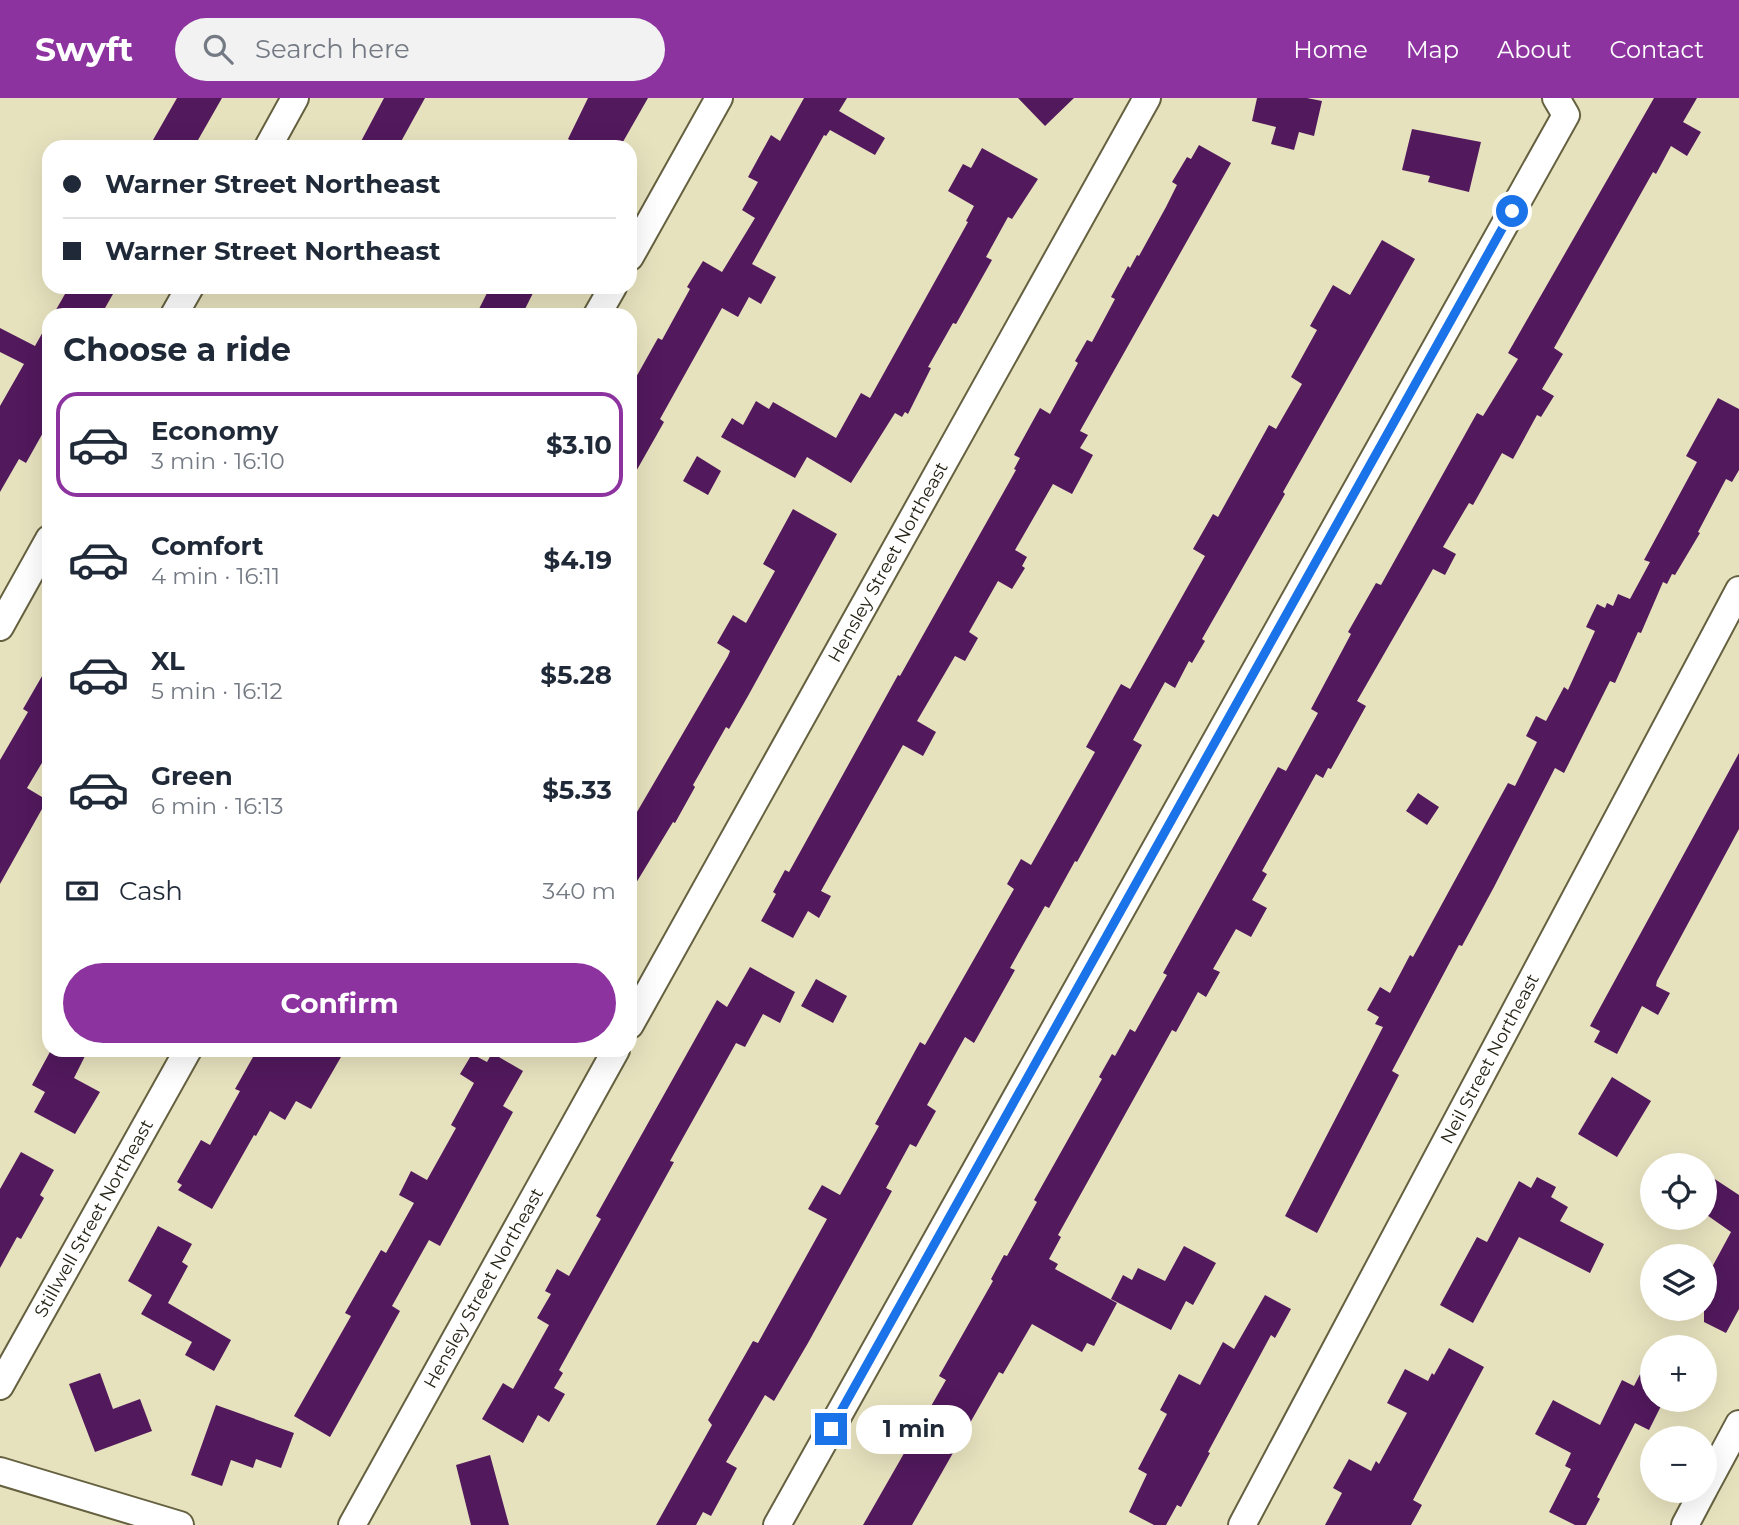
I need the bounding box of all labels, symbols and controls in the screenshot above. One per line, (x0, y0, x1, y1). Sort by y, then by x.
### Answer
search box (175, 18, 665, 81)
text: Swyft (35, 29, 133, 69)
icon: search (199, 30, 237, 68)
text: Search here (255, 33, 410, 65)
text: Home (1293, 35, 1368, 64)
text: Map (1406, 35, 1459, 64)
text: About (1497, 35, 1571, 64)
text: Contact (1609, 35, 1704, 64)
text: Warner Street Northeast (105, 168, 441, 200)
route start (1496, 195, 1528, 227)
text: Warner Street Northeast (105, 235, 441, 267)
text: Choose a ride (63, 330, 291, 369)
icon: car (67, 413, 130, 476)
text: Economy (151, 415, 278, 447)
text: $3.10 (546, 429, 612, 461)
text: 3 min · 16:10 (151, 447, 285, 475)
street label: Hensley Street Northeast (824, 458, 953, 666)
icon: car (67, 528, 130, 591)
text: Comfort (151, 530, 263, 562)
text: $4.19 (544, 544, 612, 576)
text: 4 min · 16:11 (151, 562, 280, 590)
icon: car (67, 643, 130, 706)
text: XL (151, 645, 185, 677)
text: $5.28 (540, 659, 612, 691)
text: 5 min · 16:12 (151, 677, 283, 705)
icon: car (67, 758, 130, 821)
text: Green (151, 760, 233, 792)
text: $5.33 (542, 774, 612, 806)
text: 6 min · 16:13 (151, 792, 283, 820)
icon: cash (63, 872, 101, 910)
text: Cash (119, 875, 183, 907)
text: 340 m (542, 877, 616, 905)
button: Confirm (63, 963, 616, 1043)
street label: Neil Street Northeast (1436, 970, 1544, 1148)
street label: Stillwell Street Northeast (30, 1116, 158, 1321)
map controls (1640, 1153, 1717, 1503)
button: locate (1640, 1153, 1717, 1230)
street label: Hensley Street Northeast (419, 1184, 548, 1392)
button: layers (1640, 1244, 1717, 1321)
button: + (1640, 1335, 1717, 1412)
callout: 1 min (856, 1404, 971, 1454)
route end (815, 1413, 847, 1445)
text: 1 min (883, 1415, 945, 1443)
button: − (1640, 1426, 1717, 1503)

